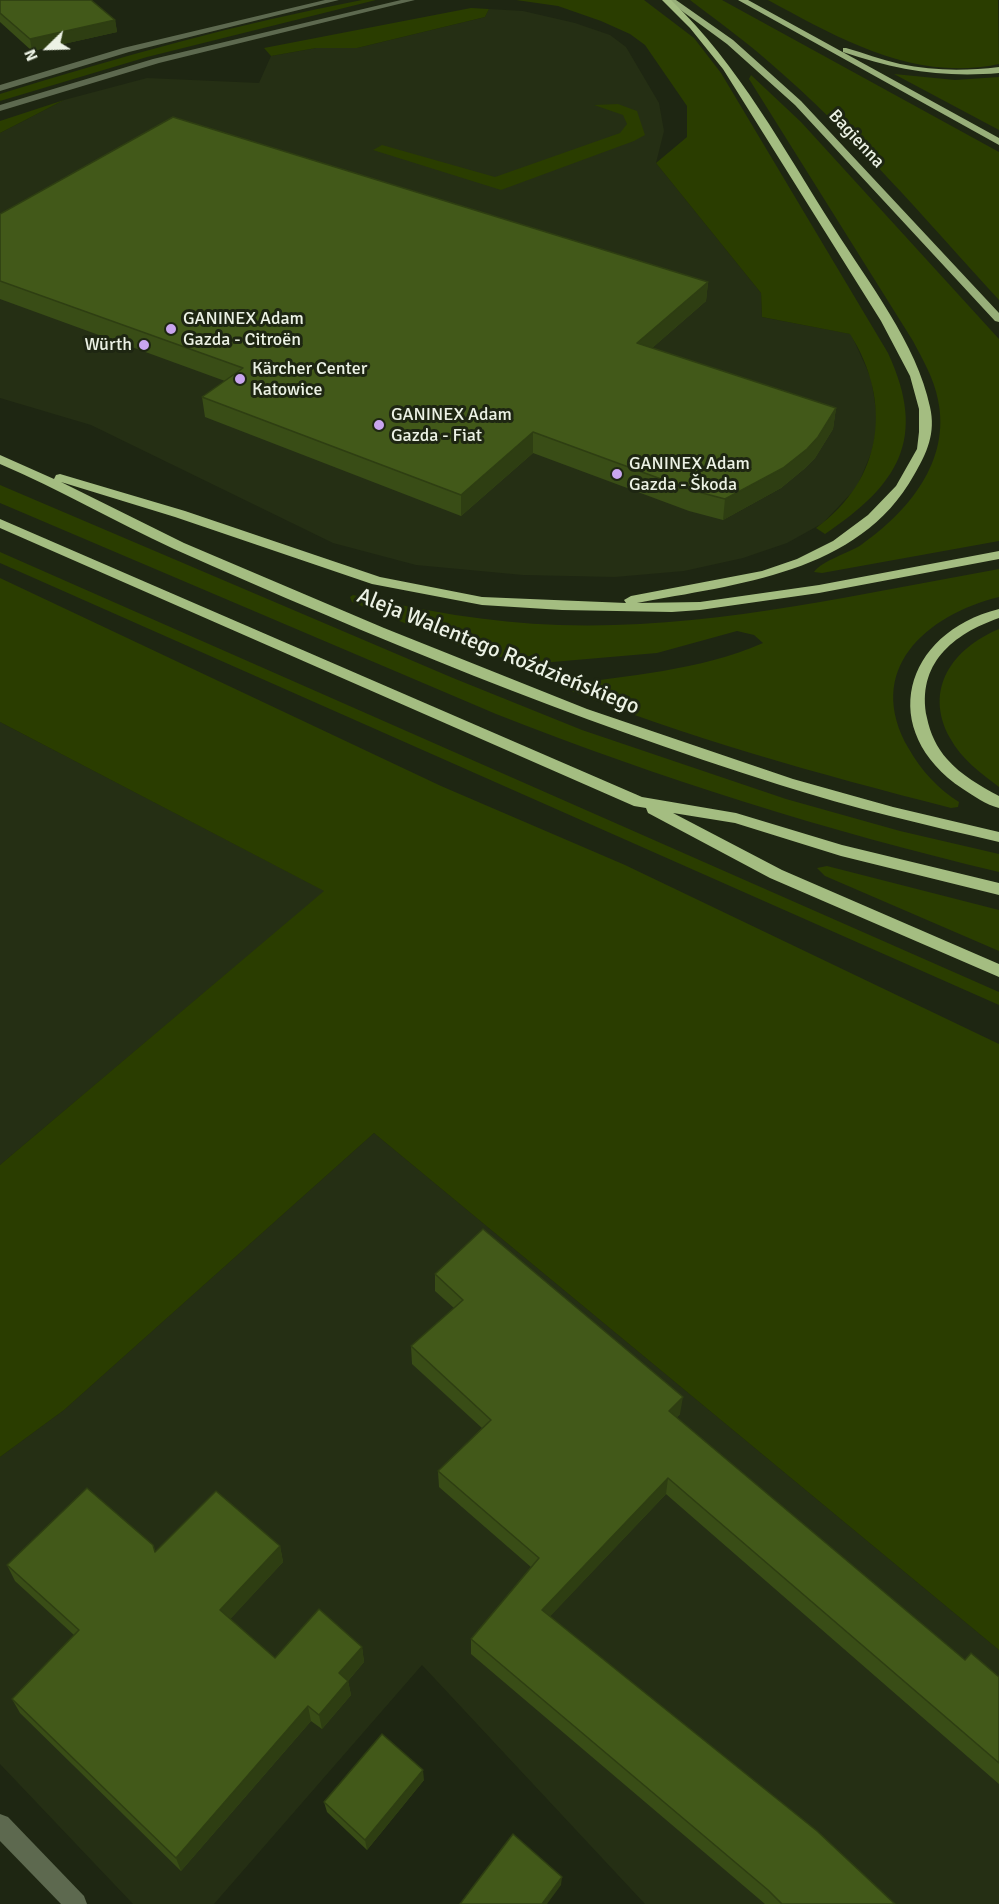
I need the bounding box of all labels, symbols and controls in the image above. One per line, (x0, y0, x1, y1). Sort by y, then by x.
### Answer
north arrow (18, 18, 78, 78)
text: N (20, 46, 43, 64)
street label: Bagienna (824, 105, 888, 173)
place label: GANINEX Adam Gazda - Citroën (183, 308, 304, 350)
marker: GANINEX Adam Gazda - Citroën (164, 322, 178, 336)
place label: Würth (84, 334, 132, 356)
marker: Würth (137, 338, 151, 352)
place label: Kärcher Center Katowice (252, 358, 367, 400)
marker: Kärcher Center Katowice (233, 372, 247, 386)
place label: GANINEX Adam Gazda - Fiat (391, 404, 512, 446)
marker: GANINEX Adam Gazda - Fiat (372, 418, 386, 432)
place label: GANINEX Adam Gazda - Škoda (629, 453, 750, 496)
marker: GANINEX Adam Gazda - Škoda (610, 467, 624, 481)
street label: Aleja Walentego Roździeńskiego (353, 583, 643, 721)

